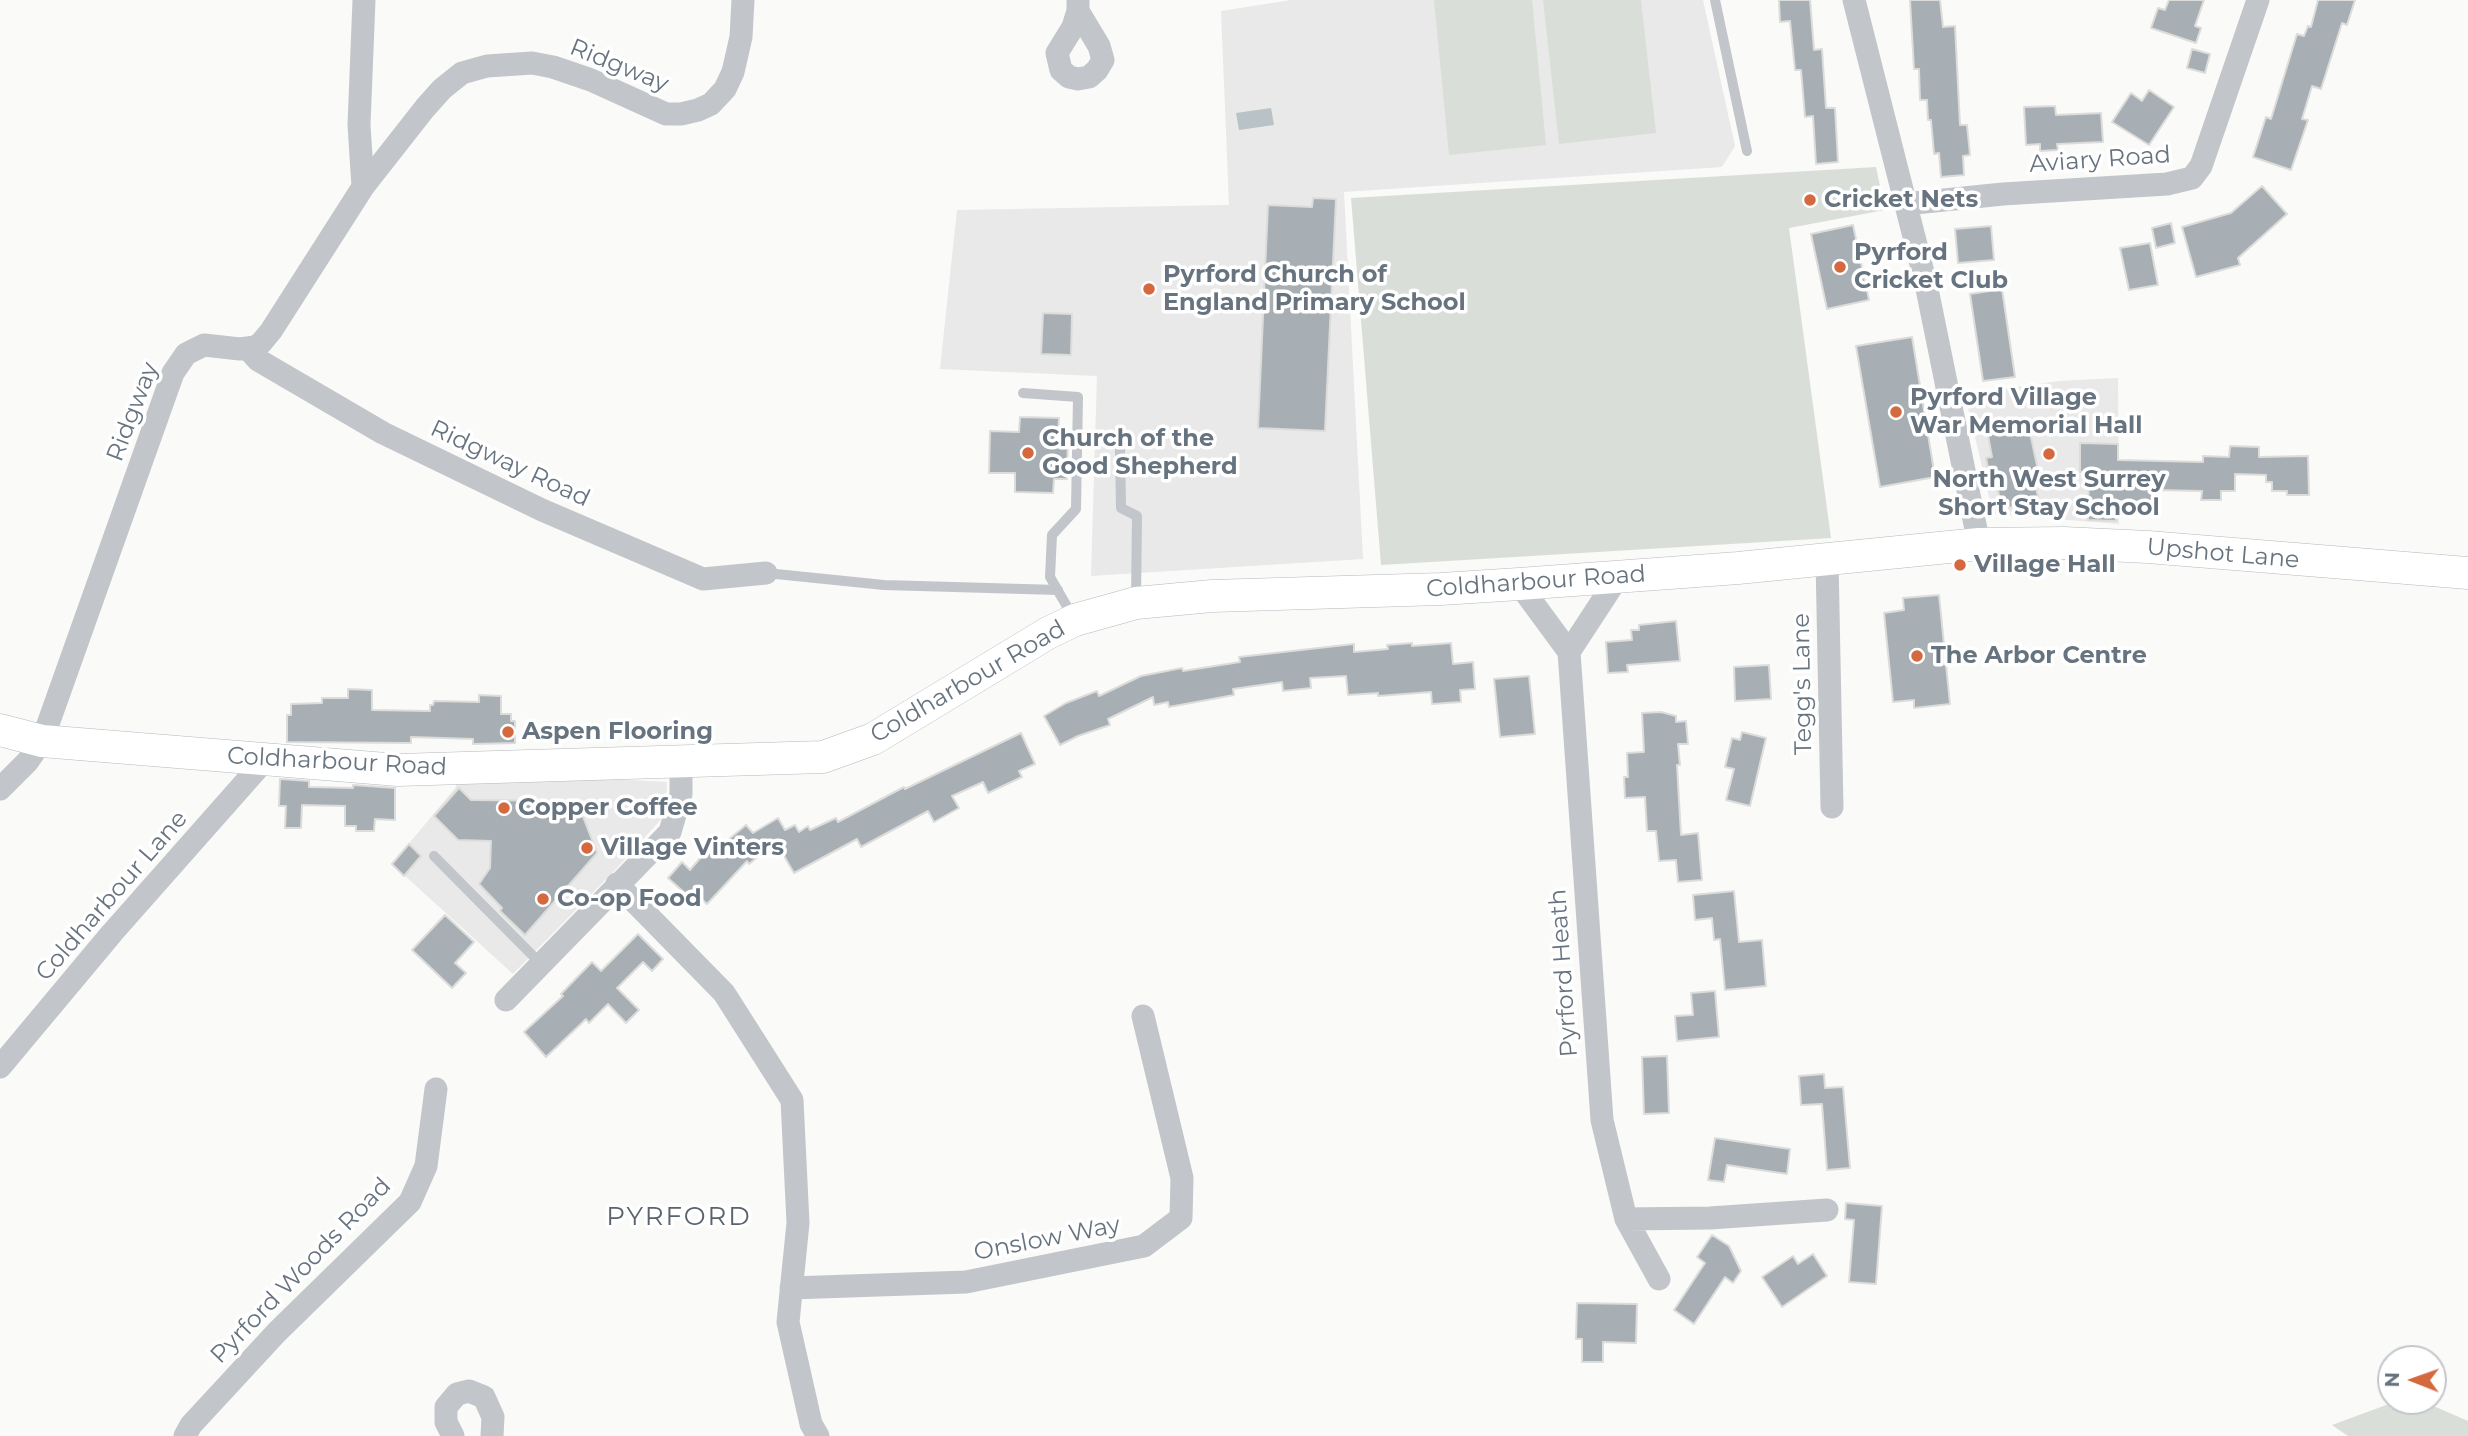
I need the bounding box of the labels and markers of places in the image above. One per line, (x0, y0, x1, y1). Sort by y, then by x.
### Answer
place label: Cricket Nets (1824, 186, 1978, 214)
marker: Cricket Nets (1802, 192, 1818, 208)
place label: Pyrford Cricket Club (1854, 239, 2008, 295)
marker: Pyrford Cricket Club (1832, 259, 1848, 275)
place label: Pyrford Church of England Primary School (1163, 261, 1466, 317)
marker: Pyrford Church of England Primary School (1141, 281, 1157, 297)
place label: Pyrford Village War Memorial Hall (1910, 384, 2143, 440)
marker: Pyrford Village War Memorial Hall (1888, 404, 1904, 420)
place label: Church of the Good Shepherd (1042, 425, 1238, 481)
marker: Church of the Good Shepherd (1020, 445, 1036, 461)
marker: North West Surrey Short Stay School (2041, 446, 2057, 462)
place label: North West Surrey Short Stay School (1932, 466, 2166, 522)
place label: Village Hall (1974, 551, 2116, 579)
marker: Village Hall (1952, 557, 1968, 573)
place label: The Arbor Centre (1931, 642, 2147, 670)
marker: The Arbor Centre (1909, 648, 1925, 664)
place label: Aspen Flooring (522, 718, 713, 746)
marker: Aspen Flooring (500, 724, 516, 740)
place label: Copper Coffee (518, 794, 698, 822)
marker: Copper Coffee (496, 800, 512, 816)
place label: Village Vinters (601, 834, 784, 862)
marker: Village Vinters (579, 840, 595, 856)
place label: Co-op Food (557, 885, 702, 913)
marker: Co-op Food (535, 891, 551, 907)

